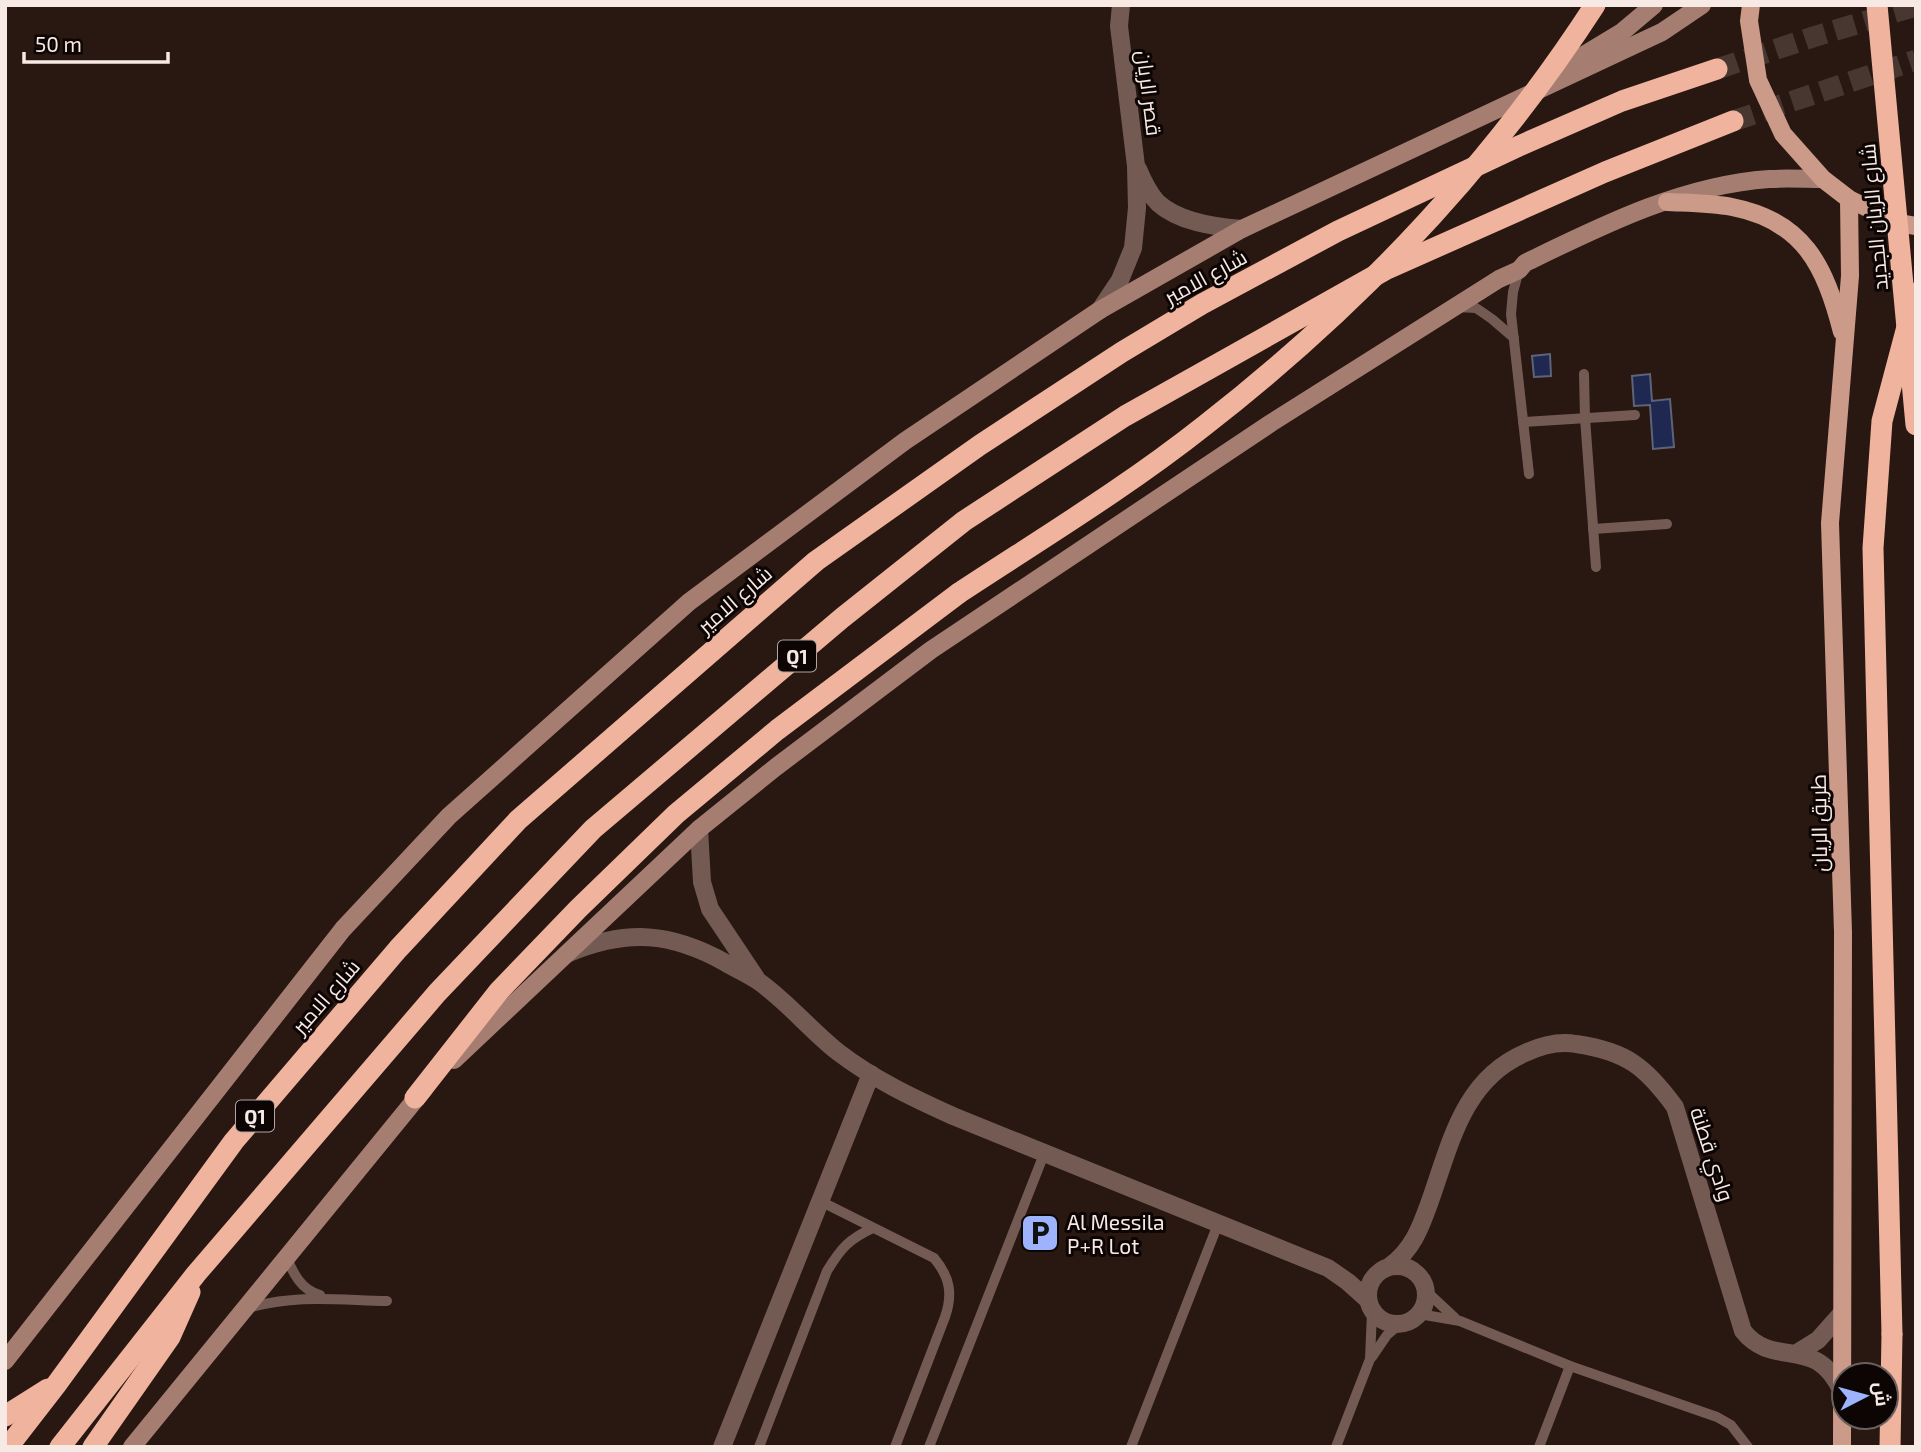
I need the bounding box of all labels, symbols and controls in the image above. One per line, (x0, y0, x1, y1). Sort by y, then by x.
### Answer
scale bar (24, 21, 168, 65)
text: 50 m (35, 31, 82, 56)
street label: قصر الريان (1130, 49, 1168, 138)
street label: شارع الريان الجديد (1854, 142, 1895, 292)
street label: شارع الامير (1158, 243, 1252, 312)
street label: شارع الامير (691, 560, 778, 641)
road number: Q1 (778, 640, 816, 671)
street label: طريق الريان (1805, 774, 1833, 872)
street label: شارع الامير (285, 954, 366, 1041)
road number: Q1 (236, 1100, 274, 1132)
street label: وادي قطنة (1681, 1104, 1740, 1206)
place label: Al Messila P+R Lot (1067, 1209, 1164, 1258)
parking icon: Al Messila P+R Lot (1019, 1212, 1061, 1254)
north arrow (1830, 1361, 1900, 1431)
text: ش (1869, 1381, 1895, 1408)

